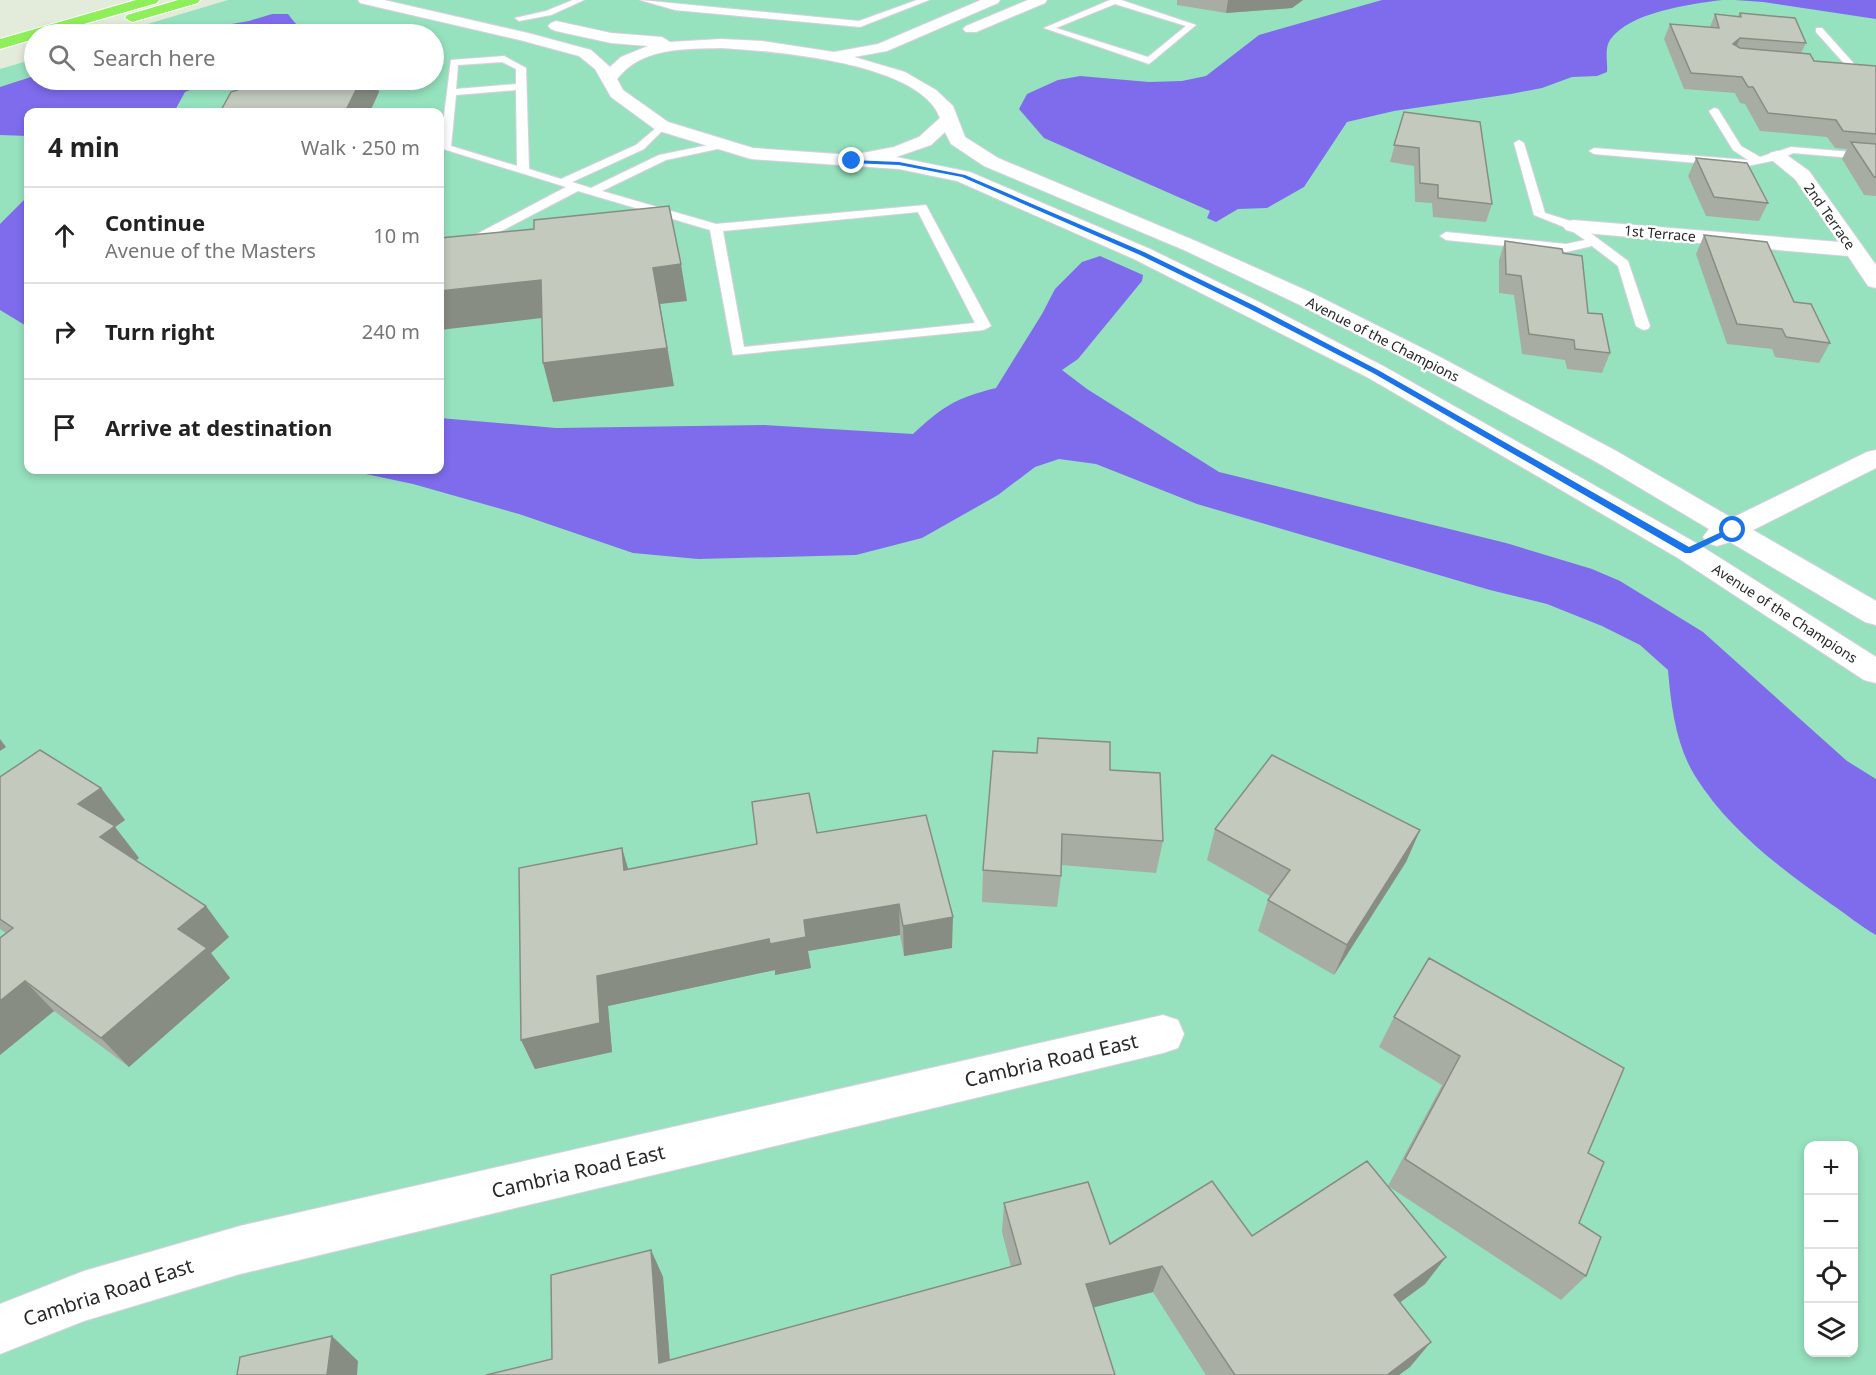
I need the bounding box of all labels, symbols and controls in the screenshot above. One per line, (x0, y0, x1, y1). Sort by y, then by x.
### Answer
search box (24, 24, 444, 90)
icon: search (45, 41, 78, 74)
text: Search here (93, 42, 215, 72)
text: 4 min (48, 129, 120, 165)
text: Walk · 250 m (301, 134, 420, 161)
route end (838, 147, 864, 173)
street label: 2nd Terrace (1800, 179, 1860, 253)
text: Continue (105, 207, 205, 237)
icon: ahead (48, 219, 81, 252)
street label: 1st Terrace (1623, 220, 1697, 246)
text: 10 m (373, 222, 420, 249)
text: Avenue of the Masters (105, 237, 316, 264)
street label: Avenue of the Champions (1303, 292, 1463, 386)
icon: right (48, 315, 81, 348)
text: Turn right (105, 316, 215, 346)
text: 240 m (362, 318, 420, 345)
icon: arrive (48, 411, 81, 444)
text: Arrive at destination (105, 412, 332, 442)
route start (1719, 516, 1745, 542)
street label: Avenue of the Champions (1709, 559, 1861, 667)
street label: Cambria Road East (962, 1027, 1140, 1093)
street label: Cambria Road East (489, 1138, 667, 1204)
map controls (1804, 1141, 1858, 1357)
button: + (1804, 1141, 1858, 1195)
button: − (1804, 1195, 1858, 1249)
button: locate (1804, 1249, 1858, 1303)
street label: Cambria Road East (20, 1252, 196, 1332)
button: layers (1804, 1303, 1858, 1357)

